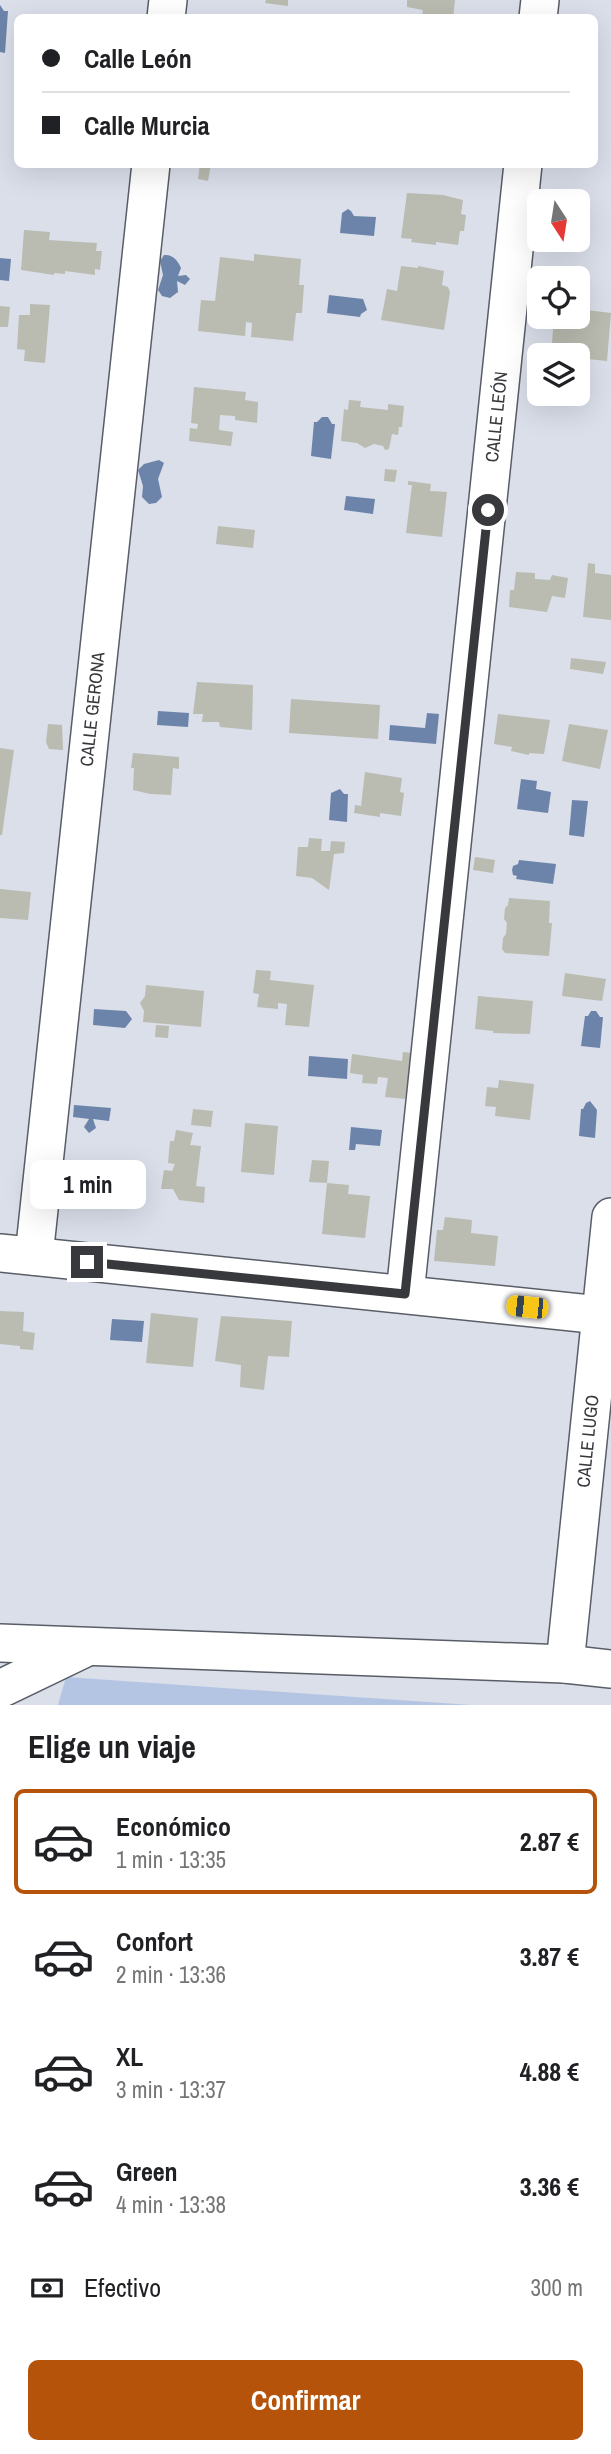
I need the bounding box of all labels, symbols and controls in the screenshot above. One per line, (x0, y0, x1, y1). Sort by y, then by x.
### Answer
text: Calle León (84, 41, 192, 76)
text: Calle Murcia (84, 108, 210, 143)
north arrow (527, 189, 590, 252)
map controls (527, 189, 590, 406)
button: locate (527, 266, 590, 329)
button: layers (527, 343, 590, 406)
street label: CALLE LEÓN (479, 370, 513, 463)
route start (472, 494, 504, 526)
street label: CALLE GERONA (74, 650, 111, 768)
callout: 1 min (29, 1160, 145, 1210)
text: 1 min (63, 1169, 113, 1200)
route end (71, 1246, 103, 1278)
car (506, 1294, 549, 1320)
street label: CALLE LUGO (570, 1394, 605, 1489)
text: Elige un viaje (28, 1725, 196, 1768)
text: Económico (116, 1809, 231, 1844)
icon: car (32, 1810, 95, 1873)
text: 2.87 € (520, 1824, 579, 1859)
text: 1 min · 13:35 (116, 1844, 226, 1875)
text: Confort (116, 1924, 193, 1959)
icon: car (32, 1925, 95, 1988)
text: 3.87 € (520, 1939, 579, 1974)
text: 2 min · 13:36 (116, 1959, 226, 1990)
text: XL (116, 2039, 143, 2074)
icon: car (32, 2040, 95, 2103)
text: 4.88 € (520, 2054, 579, 2089)
text: 3 min · 13:37 (116, 2074, 226, 2105)
text: Green (116, 2154, 178, 2189)
icon: car (32, 2155, 95, 2218)
text: 3.36 € (520, 2169, 579, 2204)
text: 4 min · 13:38 (116, 2189, 226, 2220)
icon: cash (28, 2269, 66, 2307)
text: Efectivo (84, 2270, 161, 2305)
text: 300 m (531, 2272, 583, 2303)
button: Confirmar (28, 2360, 583, 2440)

